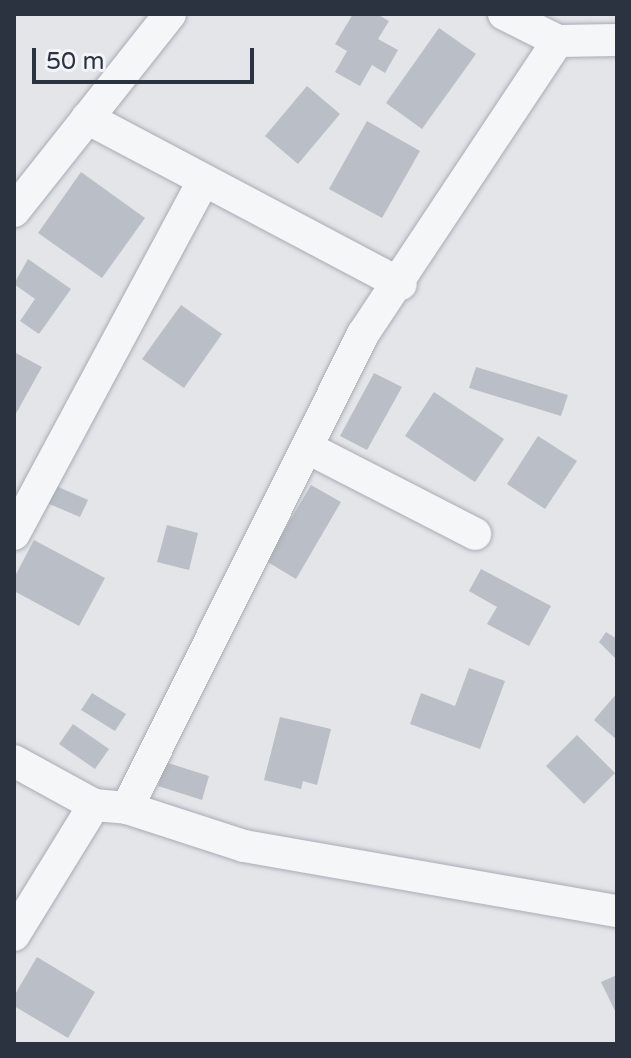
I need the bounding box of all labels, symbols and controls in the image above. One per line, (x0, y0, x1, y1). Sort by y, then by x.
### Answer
scale bar (36, 32, 258, 82)
text: 50 m (46, 47, 104, 76)

